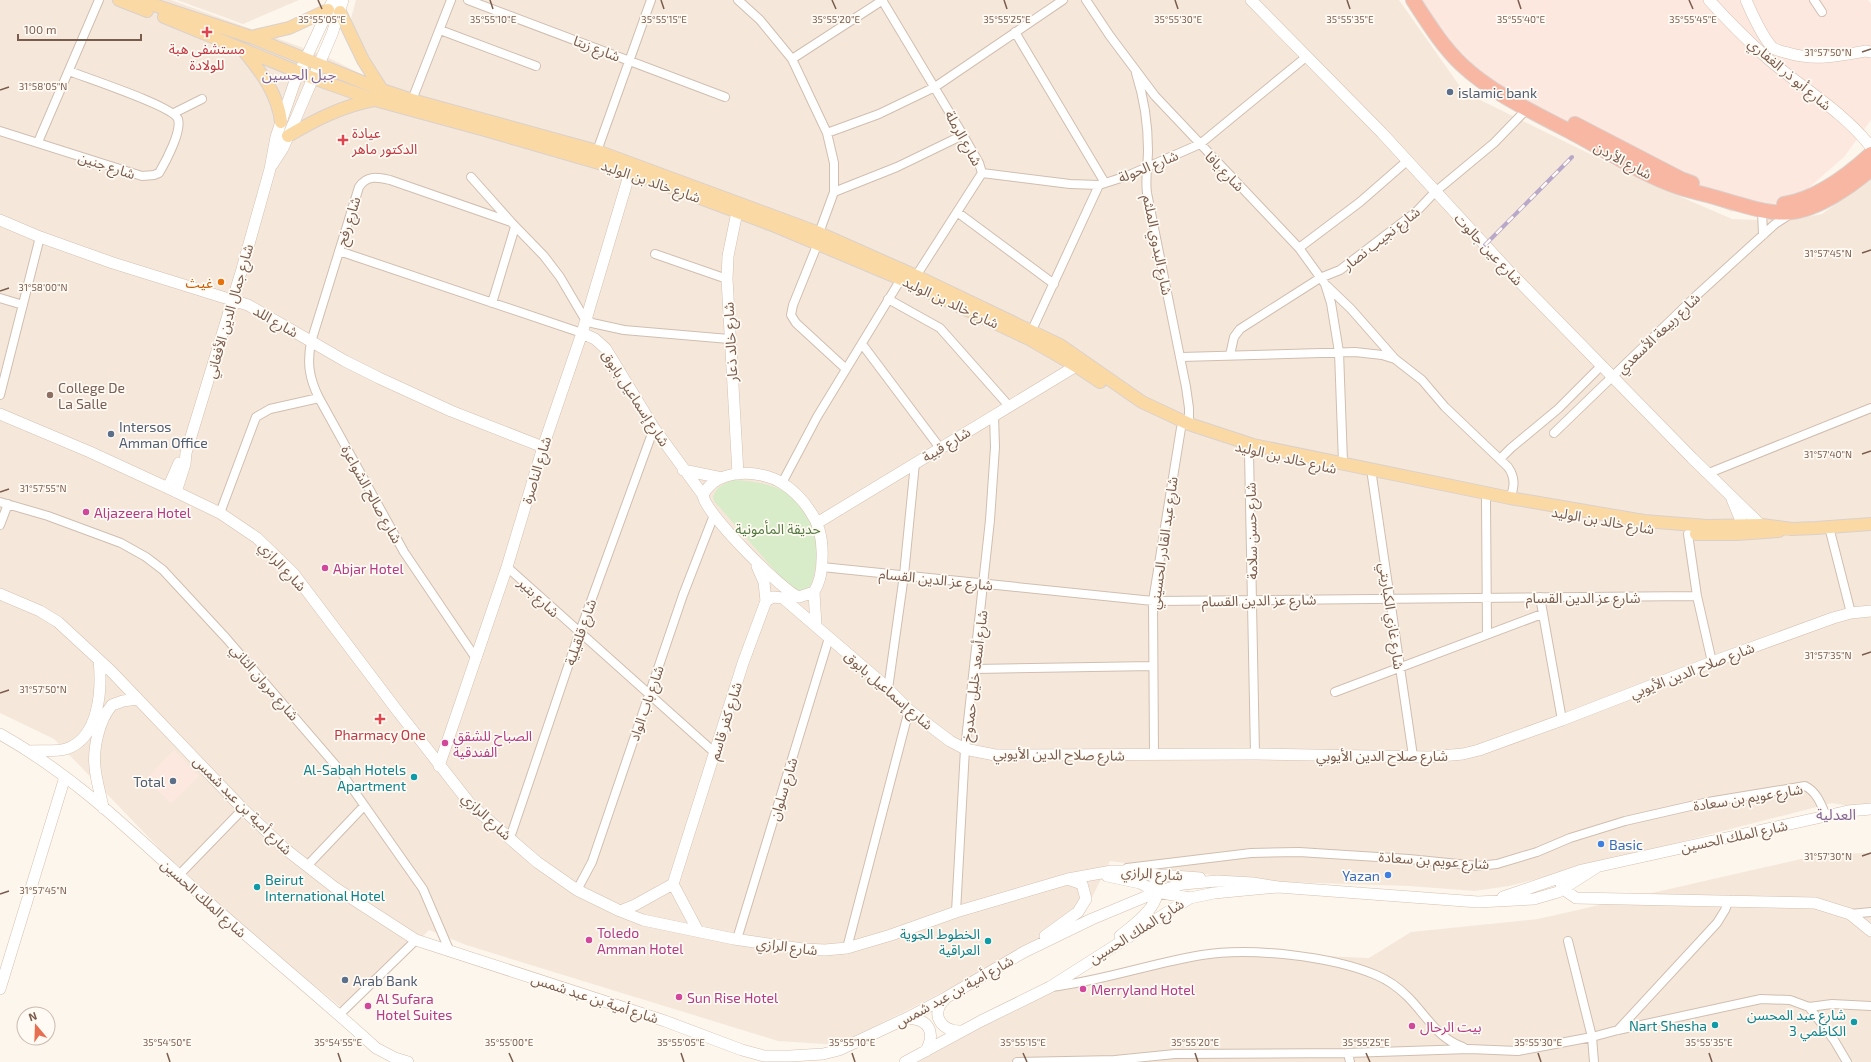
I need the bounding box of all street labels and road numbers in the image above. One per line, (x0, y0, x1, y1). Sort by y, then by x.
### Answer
street label: شارع زيتا (570, 31, 623, 67)
street label: شارع أبو ذر الغفاري (1743, 34, 1835, 116)
street label: شارع الرملة (939, 107, 986, 170)
street label: شارع الأردن (1590, 138, 1655, 185)
street label: شارع الحولة (1115, 146, 1182, 189)
street label: شارع يافا (1200, 147, 1248, 197)
street label: شارع جنين (75, 148, 138, 185)
street label: شارع خالد بن الوليد (598, 156, 703, 209)
street label: شارع البدوي الملثم (1137, 193, 1176, 297)
street label: شارع رفح (332, 194, 366, 249)
street label: شارع نجيب نصار (1338, 203, 1425, 276)
street label: شارع عين جالوت (1449, 209, 1527, 291)
street label: شارع جمال الدين الأفغاني (202, 242, 259, 381)
street label: شارع خالد بن الوليد (899, 272, 1002, 334)
street label: شارع ربيعة الأسعدي (1613, 289, 1705, 379)
street label: شارع اللد (249, 301, 301, 343)
street label: شارع خالد ذعار (719, 301, 744, 383)
street label: شارع إسماعيل بابوق (596, 347, 674, 451)
street label: شارع قبية (919, 423, 975, 468)
street label: شارع الناصرة (518, 434, 557, 507)
street label: شارع خالد بن الوليد (1233, 437, 1339, 480)
street label: شارع صالح الشواعرة (335, 442, 406, 547)
street label: شارع عبد القادر الحسيني (1145, 476, 1184, 611)
street label: شارع حسن سلامة (1242, 482, 1263, 580)
street label: شارع خالد بن الوليد (1550, 503, 1656, 540)
street label: شارع الرازي (253, 538, 310, 597)
street label: شارع غازي الكباريتي (1373, 561, 1408, 671)
street label: شارع عز الدين القسام (878, 565, 994, 596)
street label: شارع بتير (512, 573, 563, 623)
street label: شارع عز الدين القسام (1526, 589, 1640, 609)
street label: شارع عز الدين القسام (1202, 590, 1317, 612)
street label: شارع قلقيلية (561, 596, 602, 668)
street label: شارع أسعد خليل حمدوخ (957, 609, 993, 743)
street label: شارع صلاح الدين الأيوبي (1627, 638, 1758, 705)
street label: شارع مروان الثاني (225, 640, 303, 726)
street label: شارع إسماعيل بابوق (839, 647, 937, 735)
street label: شارع باب الواد (625, 663, 670, 744)
street label: شارع كفر قاسم (705, 680, 748, 763)
street label: شارع صلاح الدين الأيوبي (993, 744, 1125, 767)
street label: شارع صلاح الدين الأيوبي (1316, 747, 1448, 767)
street label: شارع أمية بن عبد شمس (188, 752, 296, 860)
street label: شارع سلوان (765, 755, 804, 824)
street label: شارع عويم بن سعادة (1692, 780, 1805, 817)
street label: شارع الرازي (456, 789, 515, 846)
street label: شارع الملك الحسين (1679, 816, 1790, 859)
street label: شارع عويم بن سعادة (1378, 848, 1490, 875)
street label: شارع الملك الحسين (156, 855, 250, 943)
street label: شارع الرازي (1120, 862, 1183, 887)
street label: شارع الملك الحسين (1085, 895, 1188, 970)
street label: شارع الرازي (755, 934, 819, 961)
street label: شارع أمية بن عبد شمس (892, 951, 1018, 1033)
street label: شارع أمية بن عبد شمس (528, 969, 661, 1029)

